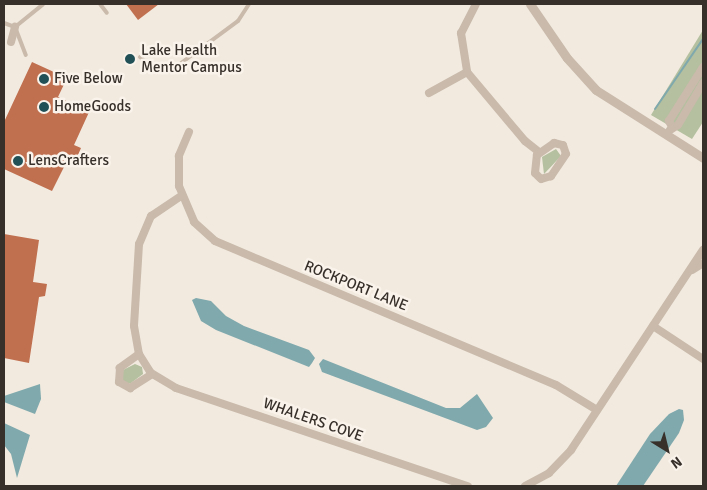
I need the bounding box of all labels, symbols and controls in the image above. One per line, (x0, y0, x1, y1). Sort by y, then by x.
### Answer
place label: Lake Health Mentor Campus (141, 41, 242, 76)
marker: Lake Health Mentor Campus (123, 52, 137, 66)
place label: Five Below (54, 70, 122, 88)
marker: Five Below (38, 73, 50, 85)
place label: HomeGoods (54, 98, 131, 116)
marker: HomeGoods (38, 101, 50, 113)
place label: LensCrafters (28, 152, 109, 170)
marker: LensCrafters (12, 155, 24, 167)
street label: ROCKPORT LANE (302, 257, 410, 315)
street label: WHALERS COVE (261, 394, 365, 446)
north arrow (642, 425, 692, 475)
text: N (667, 453, 685, 472)

